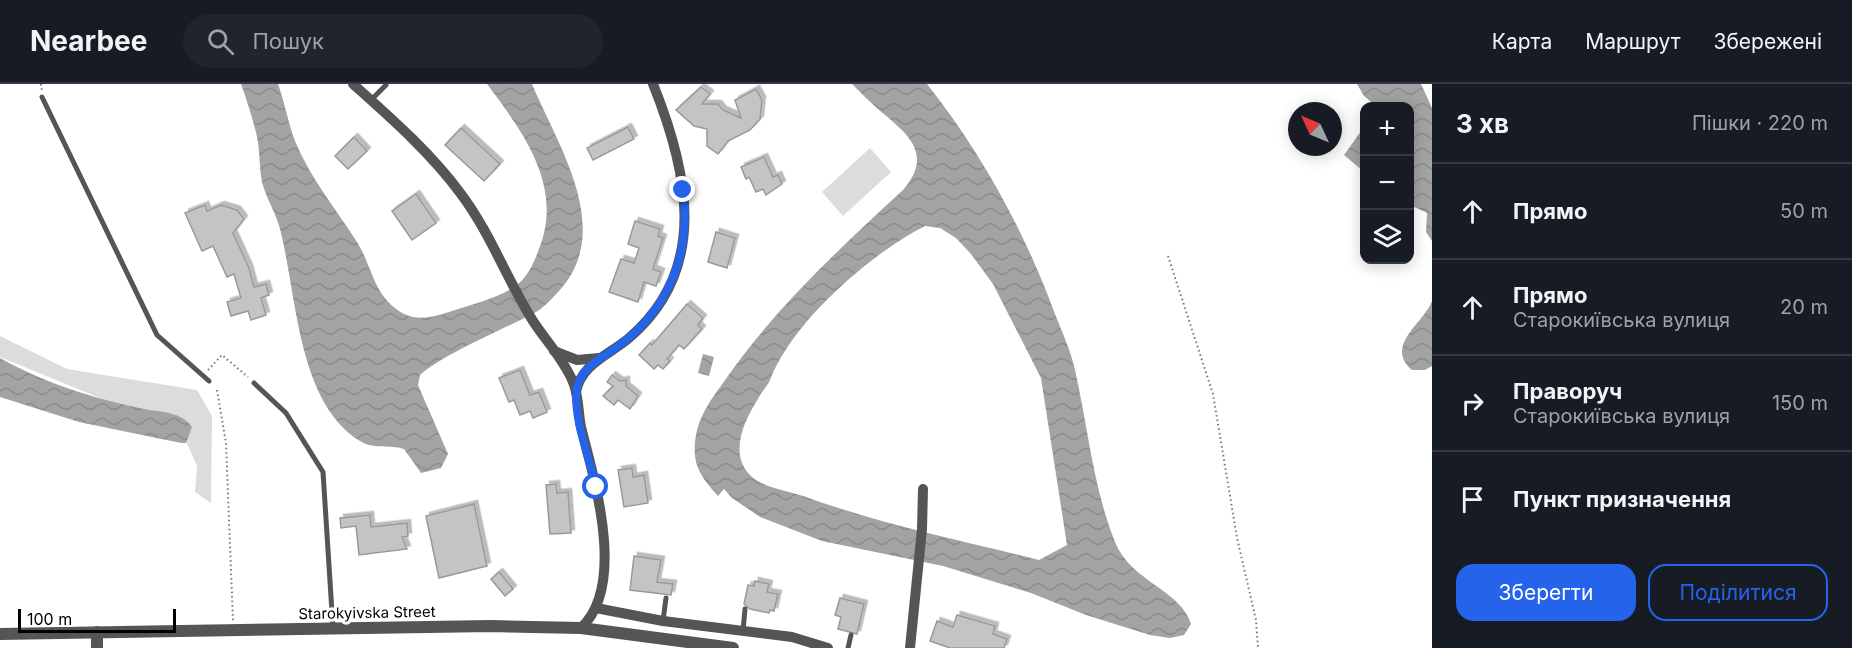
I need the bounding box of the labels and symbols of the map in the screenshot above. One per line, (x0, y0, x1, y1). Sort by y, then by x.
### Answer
north arrow (1288, 102, 1342, 156)
route end (669, 176, 695, 202)
route start (582, 473, 608, 499)
street label: Starokyivska Street (298, 602, 436, 623)
scale bar (18, 606, 176, 634)

